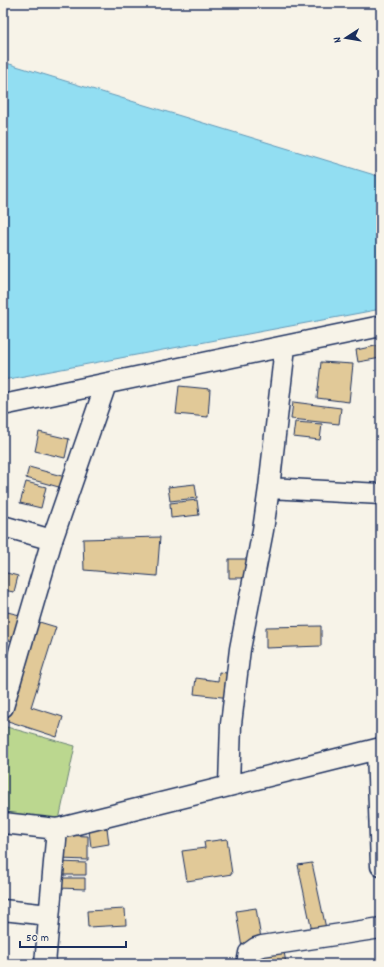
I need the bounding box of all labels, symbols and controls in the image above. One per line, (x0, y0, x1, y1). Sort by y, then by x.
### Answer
north arrow (326, 18, 366, 58)
text: N (330, 35, 347, 44)
scale bar (20, 923, 126, 949)
text: 50 m (26, 930, 49, 947)

